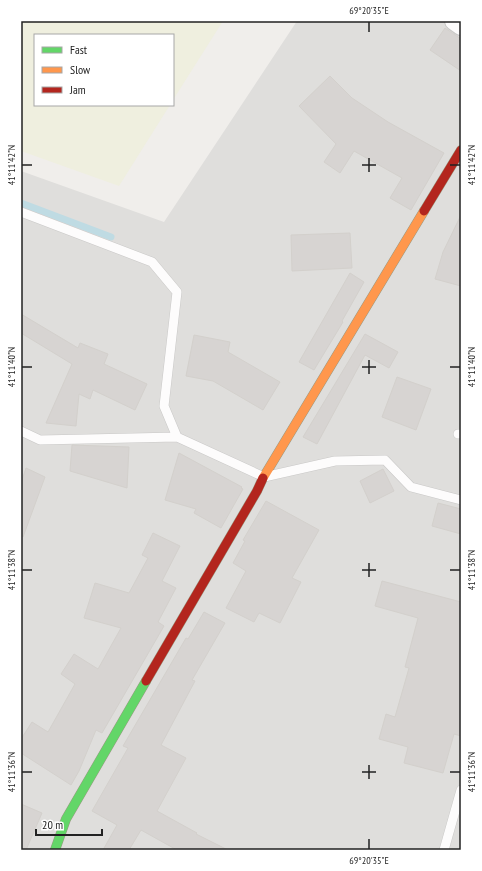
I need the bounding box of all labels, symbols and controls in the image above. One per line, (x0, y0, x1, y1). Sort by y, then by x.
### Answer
text: 69°20'35"E (349, 4, 389, 17)
legend (34, 34, 174, 106)
text: Fast (70, 42, 88, 57)
text: Slow (70, 62, 91, 77)
text: Jam (69, 82, 86, 97)
text: 41°11'42"N (5, 145, 18, 185)
text: 41°11'42"N (465, 145, 478, 185)
text: 41°11'40"N (5, 347, 18, 387)
text: 41°11'40"N (465, 347, 478, 387)
text: 41°11'38"N (5, 550, 18, 590)
text: 41°11'38"N (465, 550, 478, 590)
text: 41°11'36"N (5, 752, 18, 792)
text: 41°11'36"N (465, 752, 478, 792)
scale bar (36, 811, 102, 837)
text: 20 m (42, 817, 63, 832)
text: 69°20'35"E (349, 854, 389, 867)

